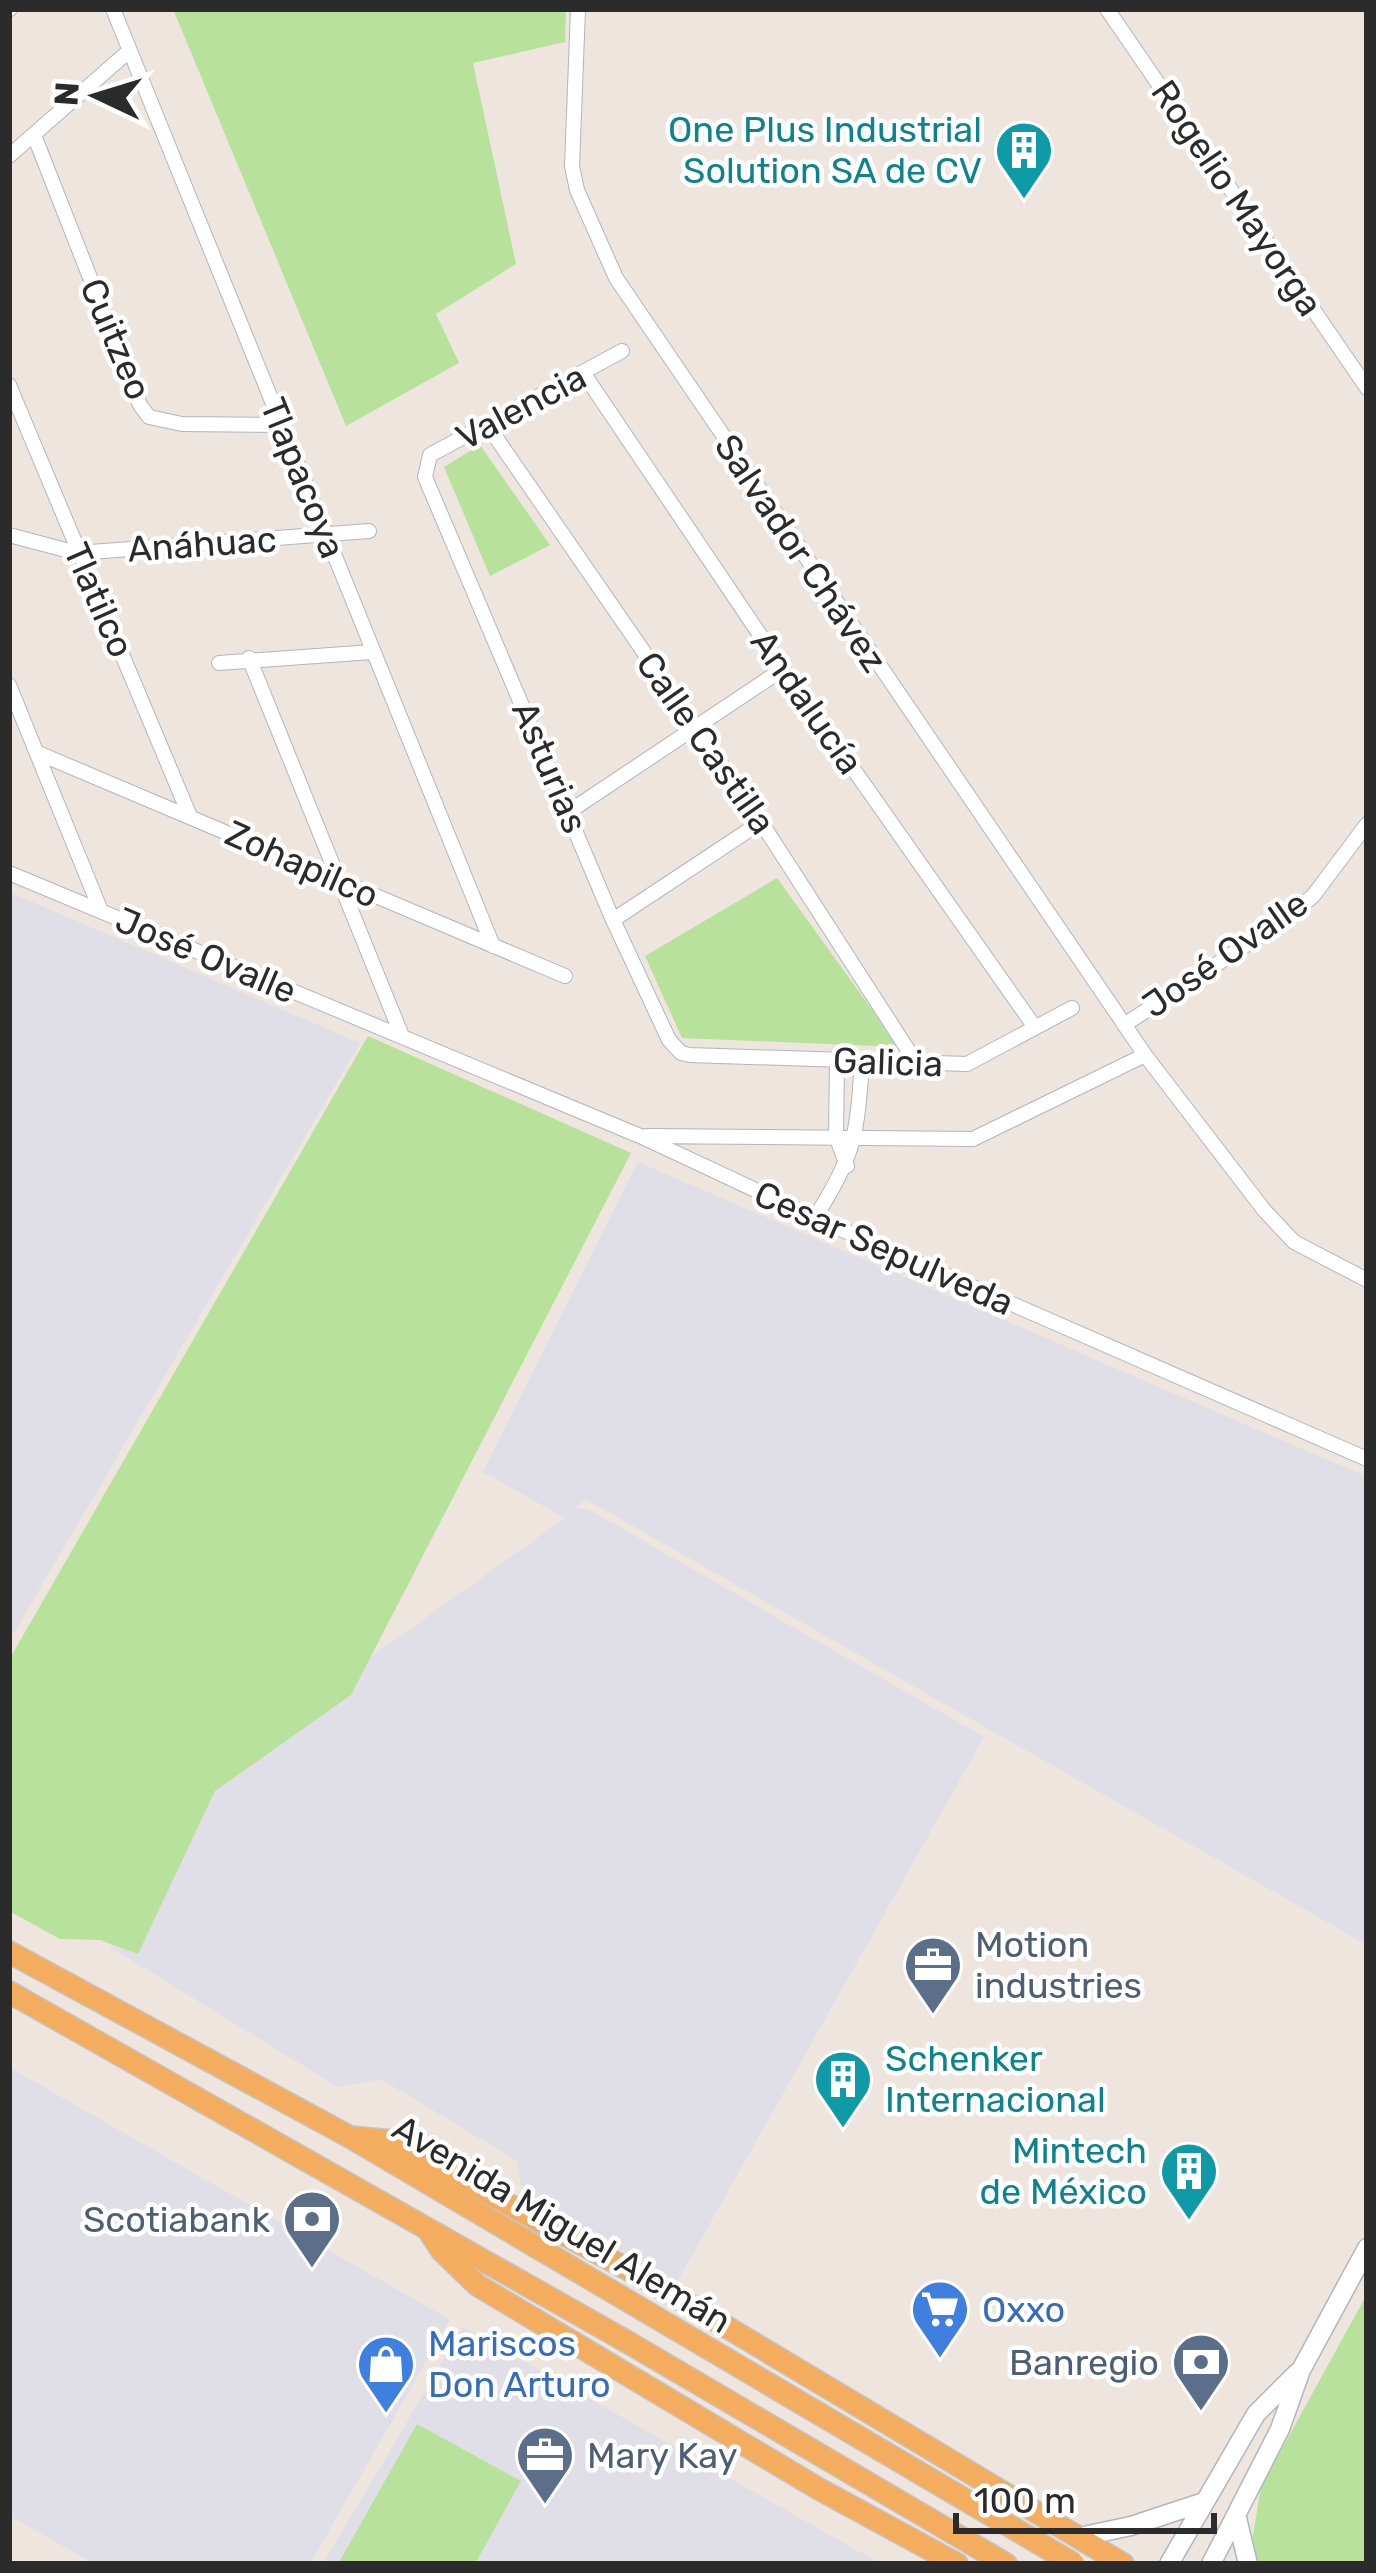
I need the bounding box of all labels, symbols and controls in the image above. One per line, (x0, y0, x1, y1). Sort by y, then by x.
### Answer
north arrow (36, 36, 156, 156)
street label: Rogelio Mayorga (1142, 72, 1332, 324)
text: N (46, 81, 87, 107)
place label: One Plus Industrial Solution SA de CV (668, 108, 982, 192)
building icon: One Plus Industrial Solution SA de CV (993, 119, 1055, 201)
street label: Cuitzeo (71, 272, 161, 406)
street label: Valencia (449, 355, 593, 459)
street label: Tlapacoya (251, 392, 355, 564)
street label: Salvador Chávez (706, 426, 896, 680)
street label: Anáhuac (126, 517, 278, 571)
street label: Tlatilco (55, 536, 143, 664)
street label: Andalucía (742, 622, 872, 782)
street label: Calle Castilla (627, 644, 785, 842)
street label: Asturias (503, 695, 597, 839)
street label: Zohapilco (219, 811, 385, 917)
street label: José Ovalle (1134, 881, 1316, 1027)
street label: José Ovalle (109, 898, 303, 1012)
street label: Galicia (832, 1039, 944, 1085)
street label: Cesar Sepulveda (748, 1172, 1020, 1324)
place label: Motion industries (975, 1923, 1142, 2007)
office icon: Motion industries (902, 1934, 964, 2016)
place label: Schenker Internacional (885, 2037, 1106, 2121)
building icon: Schenker Internacional (812, 2048, 874, 2130)
street label: Avenida Miguel Alemán (385, 2106, 739, 2342)
place label: Mintech de México (980, 2129, 1147, 2213)
building icon: Mintech de México (1158, 2140, 1220, 2222)
bank icon: Scotiabank (281, 2188, 343, 2270)
place label: Scotiabank (83, 2198, 270, 2241)
supermarket icon: Oxxo (909, 2278, 971, 2360)
place label: Oxxo (982, 2288, 1065, 2331)
place label: Mariscos Don Arturo (428, 2322, 611, 2406)
bank icon: Banregio (1170, 2331, 1232, 2413)
shop icon: Mariscos Don Arturo (355, 2333, 417, 2415)
place label: Banregio (1009, 2341, 1159, 2384)
office icon: Mary Kay (514, 2424, 576, 2506)
place label: Mary Kay (587, 2434, 738, 2477)
scale bar (956, 2459, 1214, 2533)
text: 100 m (974, 2479, 1076, 2522)

